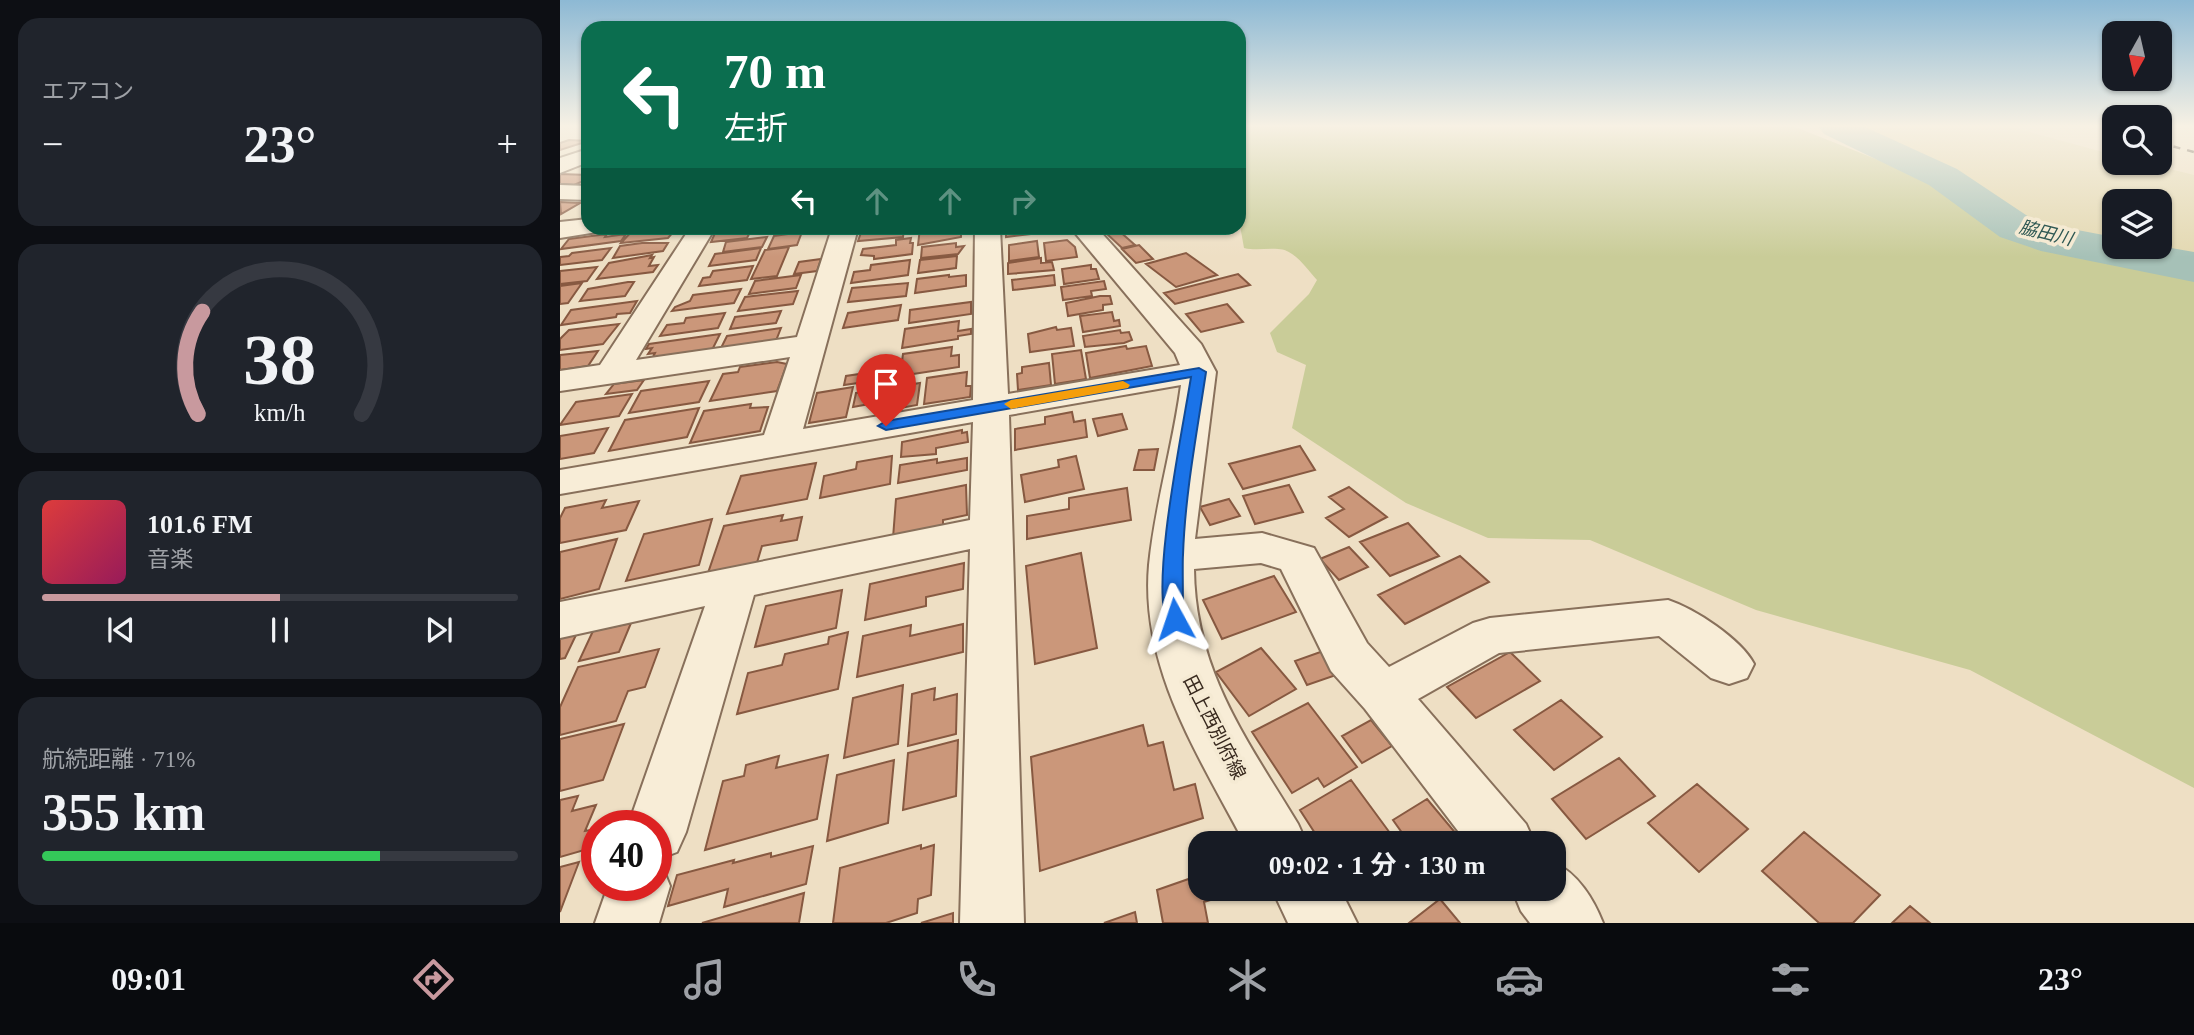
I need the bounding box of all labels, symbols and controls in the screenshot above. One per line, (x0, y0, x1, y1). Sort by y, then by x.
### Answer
north arrow (2102, 21, 2172, 91)
map controls (2102, 21, 2172, 259)
text: 70 m (724, 44, 826, 99)
icon: left (609, 49, 700, 140)
text: エアコン (42, 79, 134, 104)
button: search (2102, 105, 2172, 175)
text: 左折 (724, 110, 788, 146)
text: 23° (244, 116, 316, 173)
text: − (42, 123, 63, 165)
text: + (497, 123, 518, 165)
icon: left (785, 182, 823, 220)
icon: ahead (858, 182, 896, 220)
icon: ahead (931, 182, 969, 220)
icon: right (1004, 182, 1042, 220)
button: layers (2102, 189, 2172, 259)
water label: 脇田川 (2017, 217, 2077, 250)
text: 38 (244, 320, 316, 401)
pin (856, 354, 916, 426)
icon: arrive (867, 365, 905, 403)
text: km/h (254, 399, 306, 426)
text: 101.6 FM (147, 510, 252, 539)
text: 音楽 (147, 547, 193, 572)
position arrow (1138, 582, 1212, 656)
icon: previous (102, 611, 140, 649)
icon: pause (261, 611, 299, 649)
icon: next (420, 611, 458, 649)
street label: 田上西別府線 (1179, 672, 1250, 783)
text: 航続距離 · 71% (42, 747, 195, 772)
text: 355 km (42, 784, 205, 841)
speed limit sign: 40 (581, 810, 672, 901)
text: 09:02 · 1 分 · 130 m (1269, 851, 1485, 880)
icon: directions (409, 955, 458, 1004)
icon: music (680, 955, 729, 1004)
icon: phone (952, 955, 1001, 1004)
icon: climate (1223, 955, 1272, 1004)
icon: car (1495, 955, 1544, 1004)
icon: filters (1766, 955, 1815, 1004)
text: 09:01 (111, 961, 186, 997)
text: 23° (2038, 961, 2083, 997)

